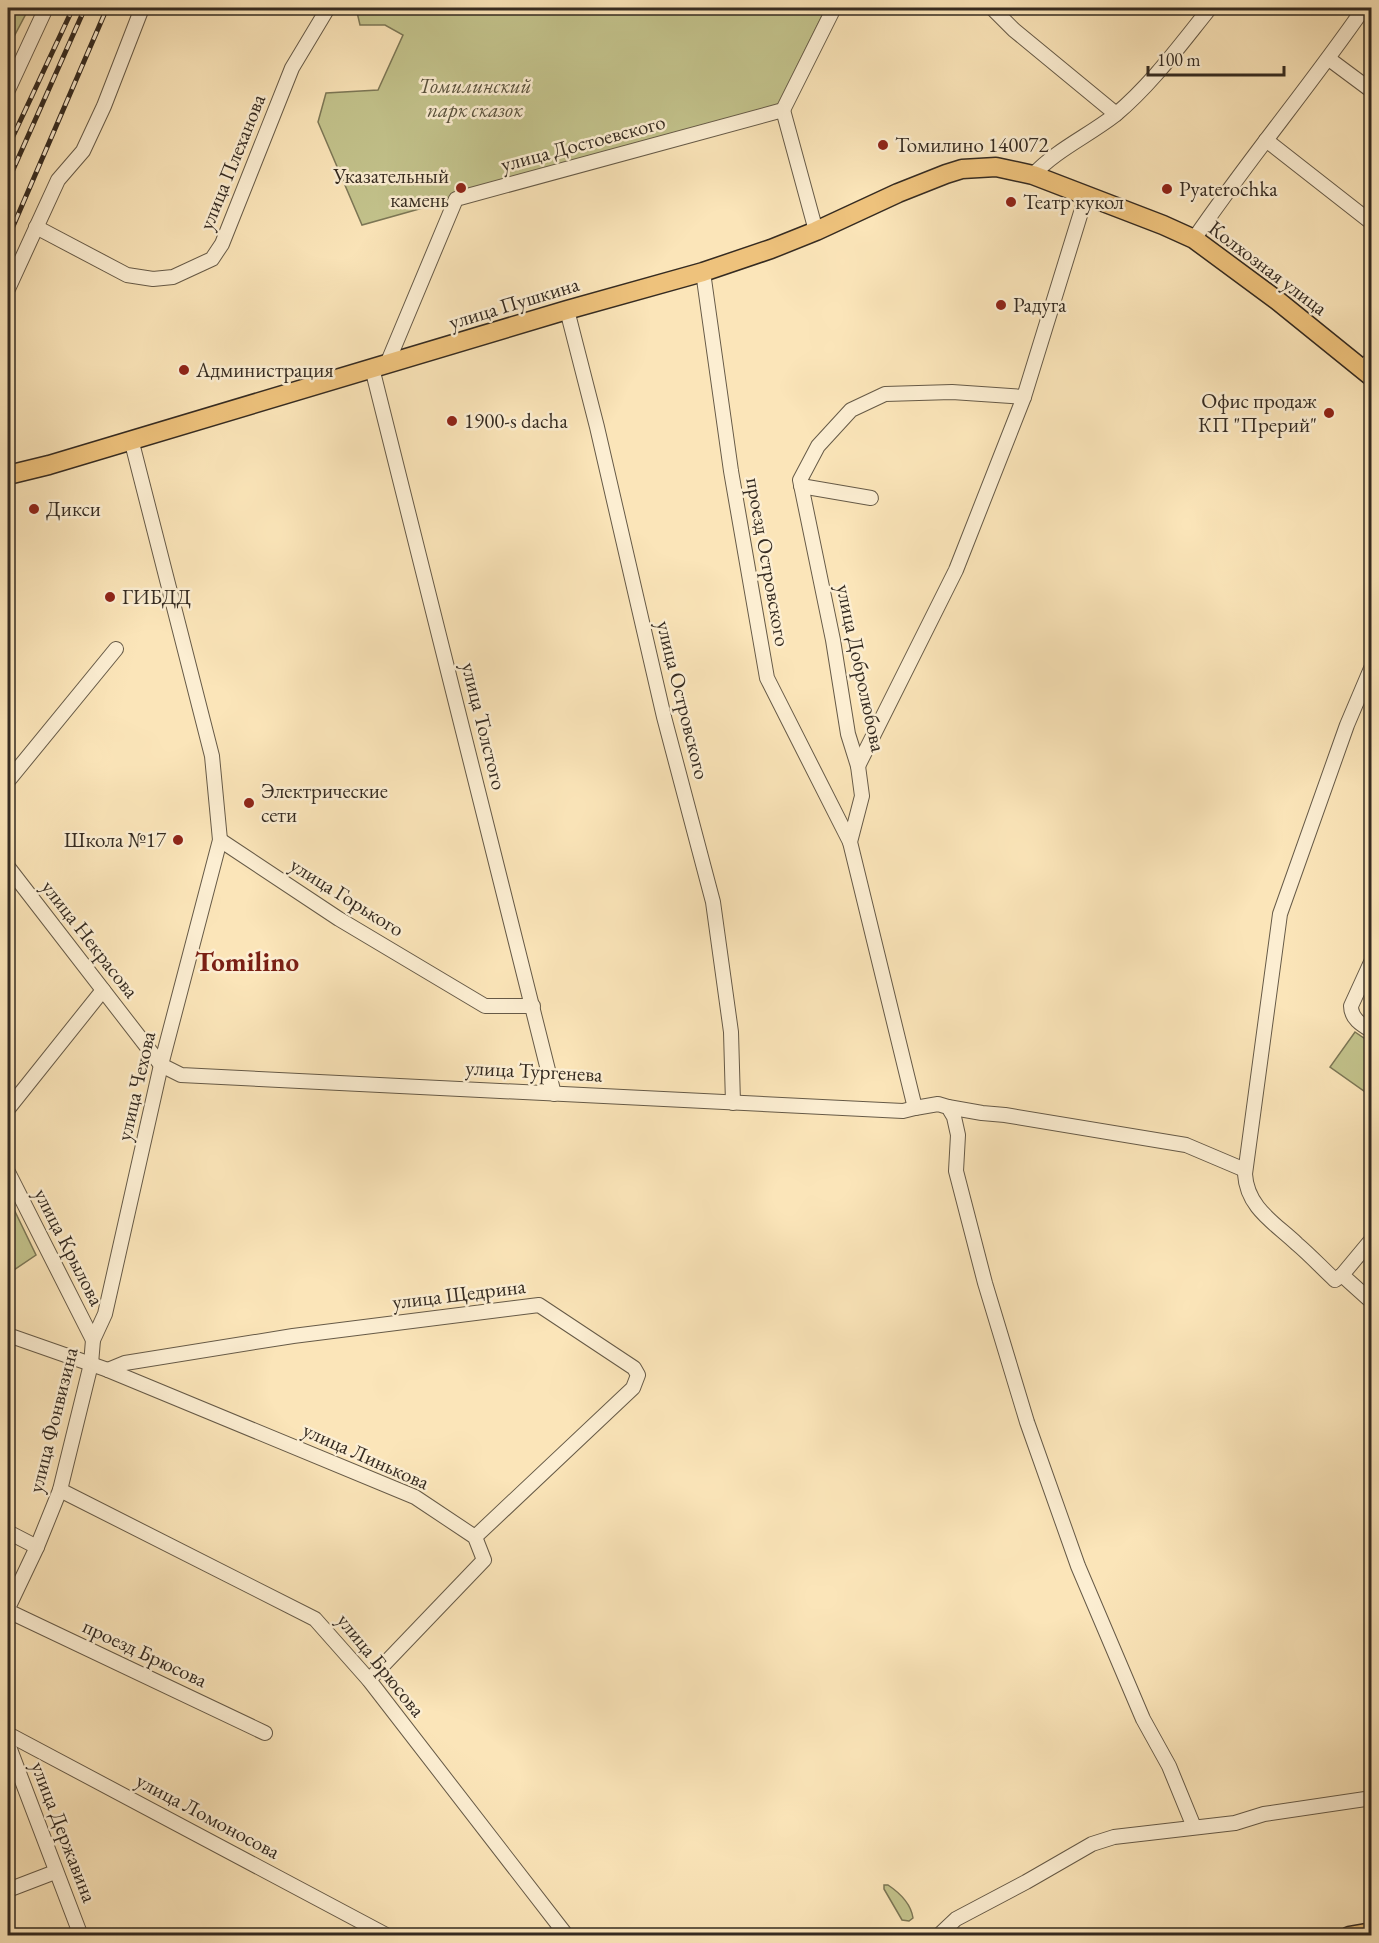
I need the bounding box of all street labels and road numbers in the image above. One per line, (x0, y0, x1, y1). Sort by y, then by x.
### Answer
street label: улица Плеханова (192, 89, 271, 234)
street label: улица Достоевского (498, 108, 668, 177)
street label: Колхозная улица (1203, 214, 1334, 321)
street label: улица Пушкина (445, 270, 583, 335)
street label: проезд Островского (740, 475, 797, 648)
street label: улица Добролюбова (831, 582, 893, 755)
street label: улица Островского (651, 618, 716, 782)
street label: улица Толстого (456, 659, 513, 792)
street label: улица Горького (285, 851, 409, 942)
street label: улица Некрасова (36, 874, 145, 1004)
street label: улица Чехова (110, 1028, 161, 1143)
street label: улица Тургенева (465, 1053, 604, 1088)
street label: улица Крылова (28, 1183, 111, 1311)
street label: улица Щедрина (391, 1272, 528, 1315)
street label: улица Фонвизина (21, 1344, 84, 1495)
street label: улица Линькова (299, 1416, 434, 1496)
street label: улица Брюсова (331, 1607, 432, 1723)
street label: проезд Брюсова (79, 1612, 212, 1693)
street label: улица Державина (25, 1758, 104, 1907)
street label: улица Ломоносова (132, 1766, 285, 1865)

